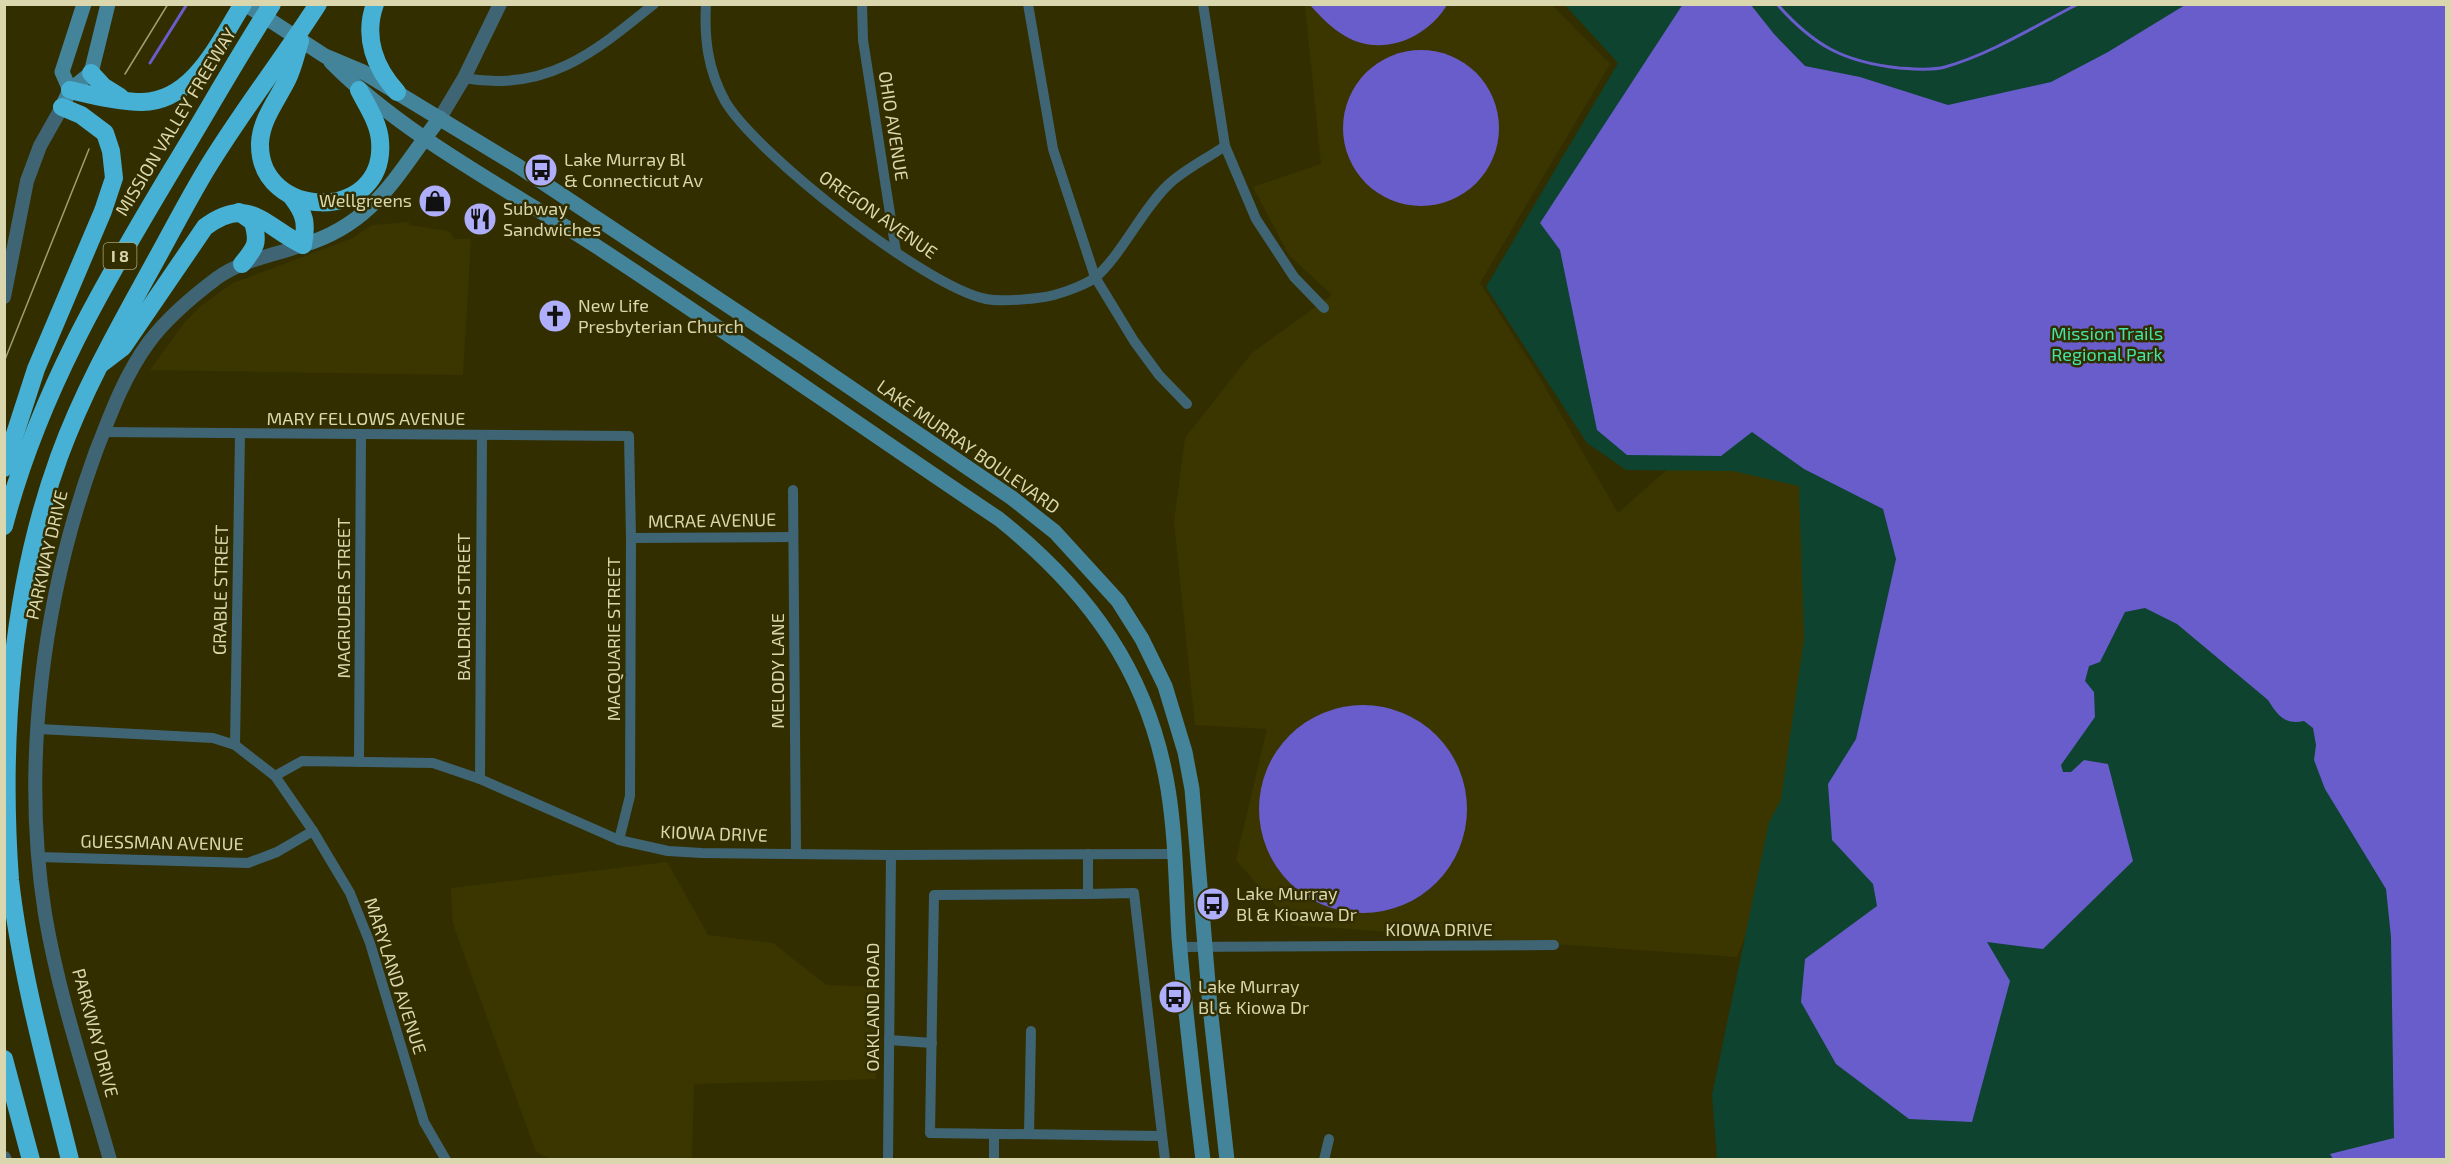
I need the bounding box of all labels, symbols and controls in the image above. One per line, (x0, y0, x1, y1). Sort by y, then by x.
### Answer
street label: MISSION VALLEY FREEWAY (110, 23, 241, 220)
street label: OHIO AVENUE (874, 69, 914, 182)
place label: Lake Murray Bl & Connecticut Av (564, 148, 703, 191)
bus stop icon: Lake Murray Bl & Connecticut Av (523, 152, 559, 188)
street label: OREGON AVENUE (815, 165, 942, 263)
shop icon: Wellgreens (417, 183, 453, 219)
place label: Wellgreens (319, 189, 412, 211)
place label: Subway Sandwiches (503, 197, 601, 240)
restaurant icon: Subway Sandwiches (462, 201, 498, 237)
road number: I 8 (104, 243, 136, 269)
place label: New Life Presbyterian Church (578, 294, 744, 337)
church icon: New Life Presbyterian Church (537, 298, 573, 334)
park label: Mission Trails Regional Park (2051, 322, 2163, 365)
street label: LAKE MURRAY BOULEVARD (873, 375, 1064, 518)
street label: MARY FELLOWS AVENUE (267, 407, 465, 429)
street label: PARKWAY DRIVE (20, 488, 72, 622)
street label: MCRAE AVENUE (648, 508, 776, 532)
street label: MAGRUDER STREET (332, 517, 354, 678)
street label: GRABLE STREET (208, 524, 232, 655)
street label: BALDRICH STREET (452, 532, 474, 681)
street label: MACQUARIE STREET (602, 556, 624, 721)
street label: MELODY LANE (766, 613, 788, 729)
street label: KIOWA DRIVE (660, 820, 768, 846)
street label: GUESSMAN AVENUE (80, 830, 244, 854)
place label: Lake Murray Bl & Kioawa Dr (1236, 882, 1357, 925)
bus stop icon: Lake Murray Bl & Kioawa Dr (1195, 886, 1231, 922)
street label: MARYLAND AVENUE (360, 895, 432, 1057)
street label: KIOWA DRIVE (1385, 918, 1493, 940)
street label: OAKLAND ROAD (861, 942, 883, 1072)
street label: PARKWAY DRIVE (68, 966, 124, 1100)
place label: Lake Murray Bl & Kiowa Dr (1198, 975, 1309, 1018)
bus stop icon: Lake Murray Bl & Kiowa Dr (1157, 979, 1193, 1015)

